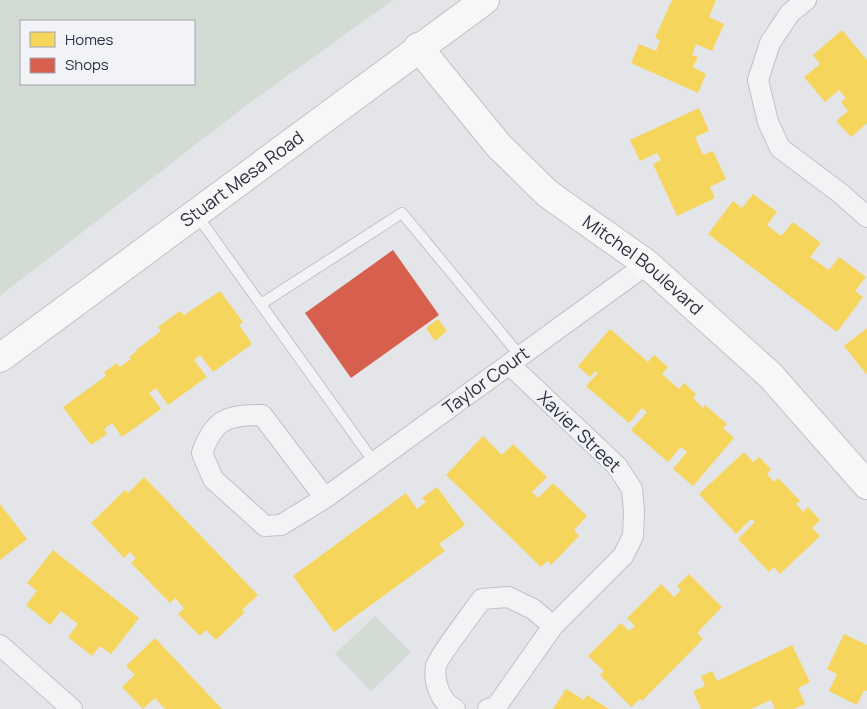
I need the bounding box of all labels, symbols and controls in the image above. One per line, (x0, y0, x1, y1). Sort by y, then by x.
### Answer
legend (20, 20, 195, 85)
text: Homes (65, 29, 114, 50)
text: Shops (65, 54, 109, 75)
street label: Stuart Mesa Road (175, 125, 308, 232)
street label: Mitchel Boulevard (578, 209, 708, 320)
street label: Taylor Court (438, 341, 534, 420)
street label: Xavier Street (533, 385, 627, 477)

